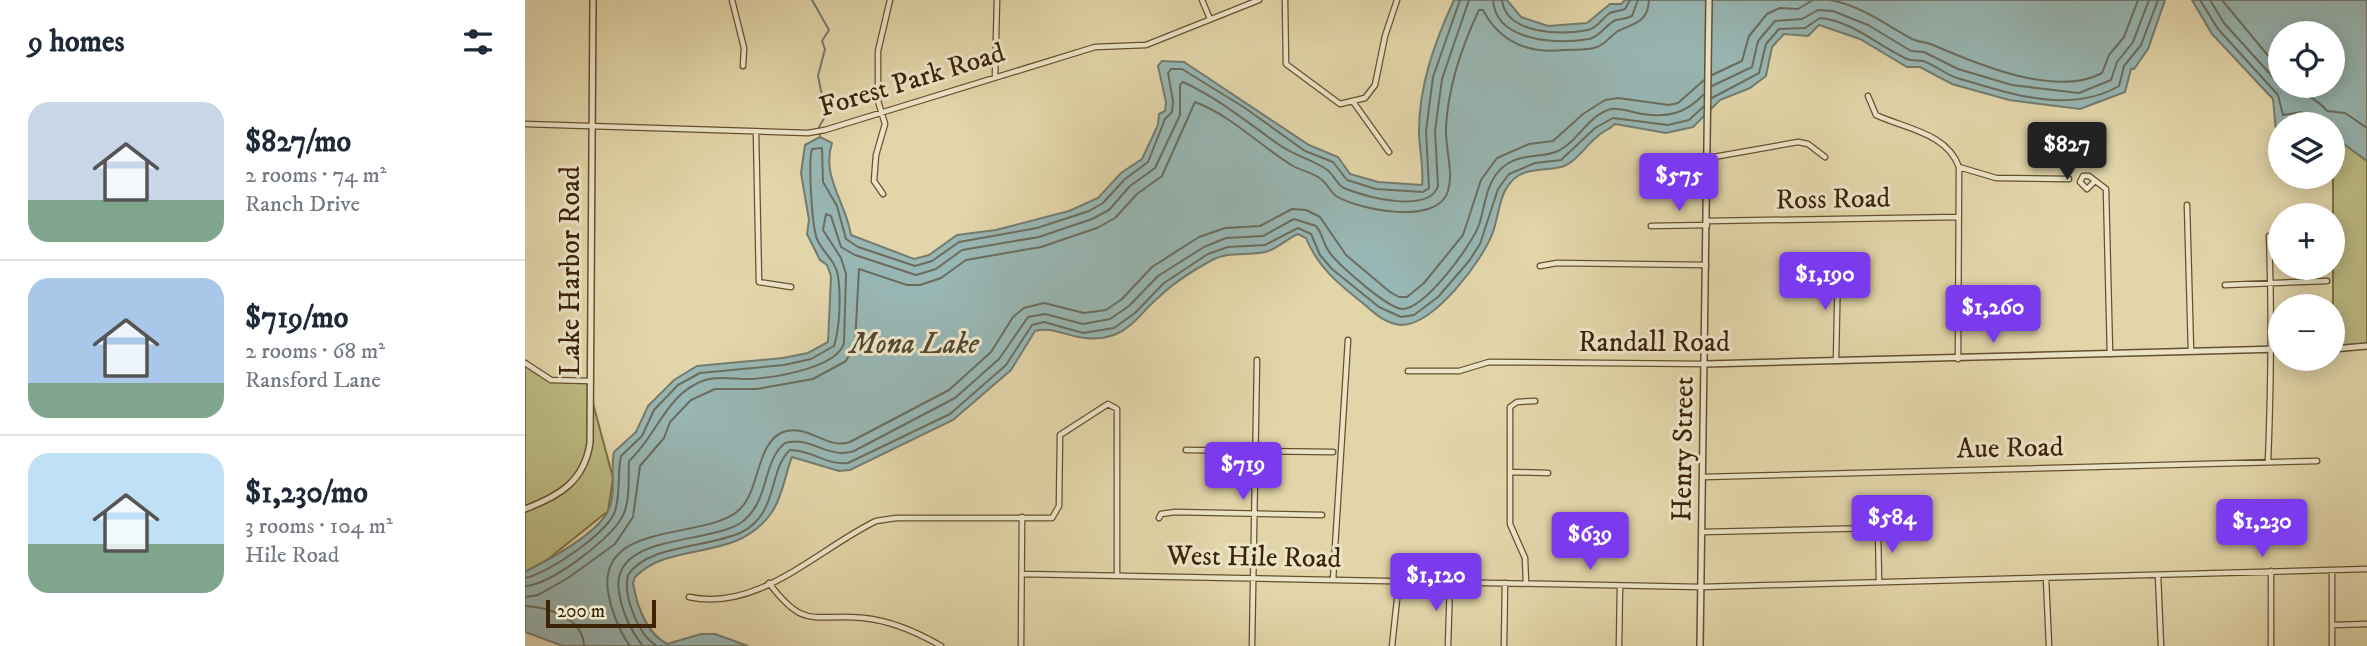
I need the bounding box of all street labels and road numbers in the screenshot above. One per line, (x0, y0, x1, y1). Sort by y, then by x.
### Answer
street label: Forest Park Road (815, 35, 1009, 125)
street label: Lake Harbor Road (553, 166, 588, 376)
street label: Ross Road (1775, 181, 1891, 217)
street label: Randall Road (1578, 325, 1730, 360)
street label: Henry Street (1664, 376, 1702, 522)
street label: Aue Road (1956, 430, 2064, 466)
street label: West Hile Road (1165, 538, 1342, 576)

